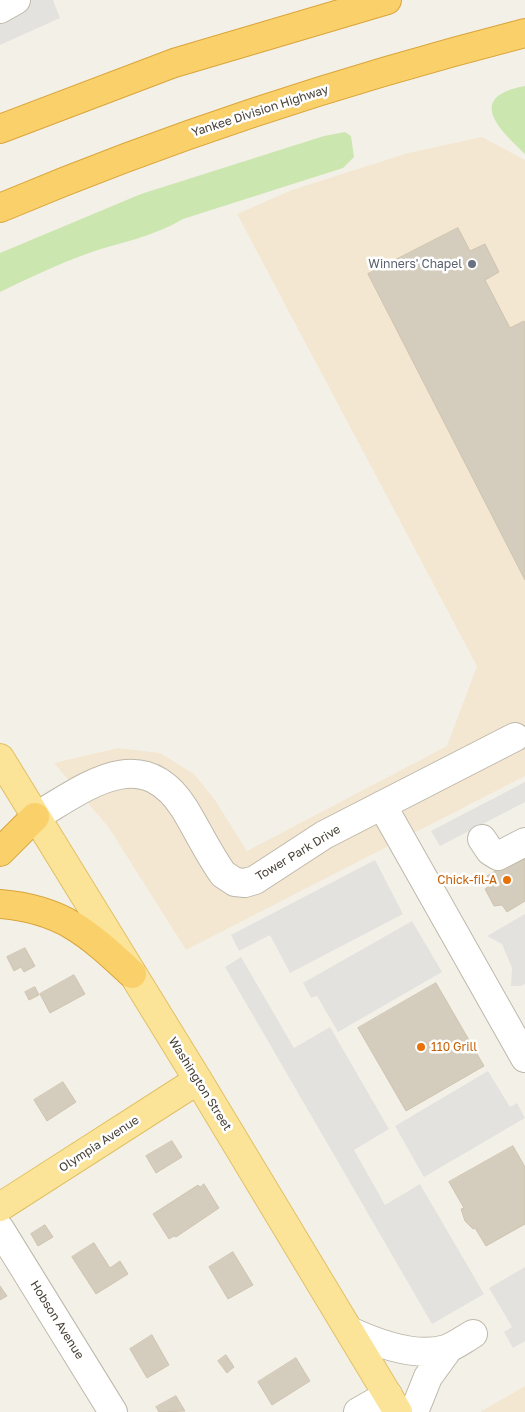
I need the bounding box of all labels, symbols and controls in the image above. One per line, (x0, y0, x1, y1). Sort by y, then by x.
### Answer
street label: Yankee Division Highway (190, 82, 330, 140)
place label: Winners' Chapel (368, 257, 462, 271)
marker: Winners' Chapel (466, 258, 478, 270)
street label: Tower Park Drive (253, 822, 343, 884)
place label: Chick-fil-A (437, 873, 497, 887)
marker: Chick-fil-A (501, 874, 513, 886)
street label: Washington Street (165, 1035, 235, 1133)
place label: 110 Grill (431, 1040, 477, 1054)
marker: 110 Grill (415, 1041, 427, 1053)
street label: Olympia Avenue (56, 1113, 142, 1175)
street label: Hobson Avenue (27, 1278, 87, 1362)

